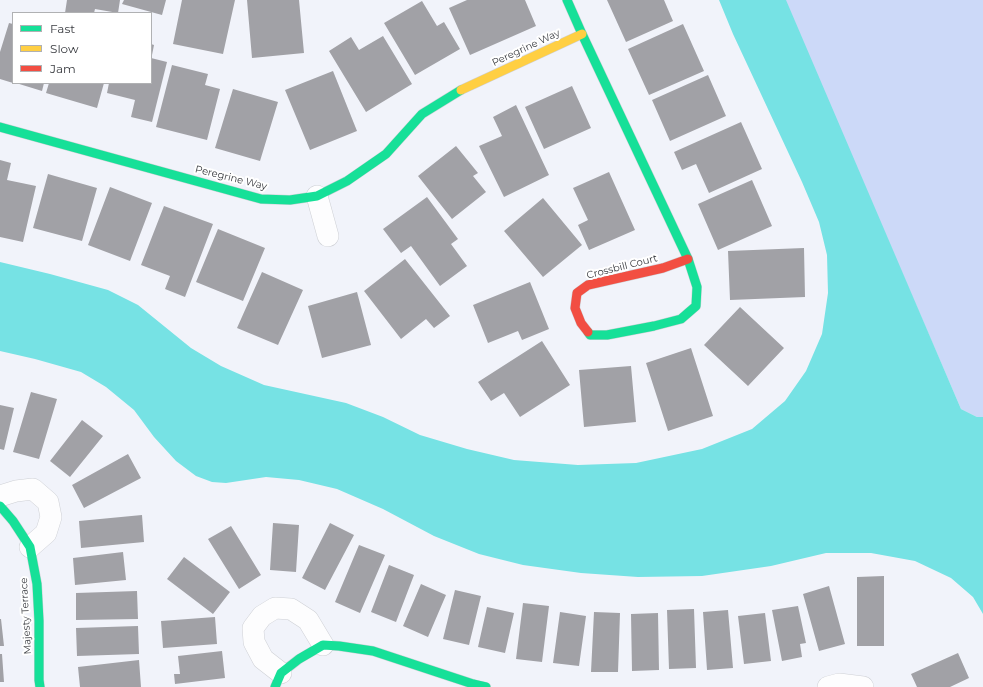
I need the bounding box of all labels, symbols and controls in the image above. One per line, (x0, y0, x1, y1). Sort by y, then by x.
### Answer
legend (12, 12, 152, 84)
text: Fast (50, 21, 75, 36)
street label: Peregrine Way (490, 27, 562, 69)
text: Slow (50, 41, 79, 56)
text: Jam (50, 61, 76, 76)
street label: Peregrine Way (194, 163, 268, 193)
street label: Crossbill Court (585, 252, 659, 282)
street label: Majesty Terrace (18, 577, 34, 655)

